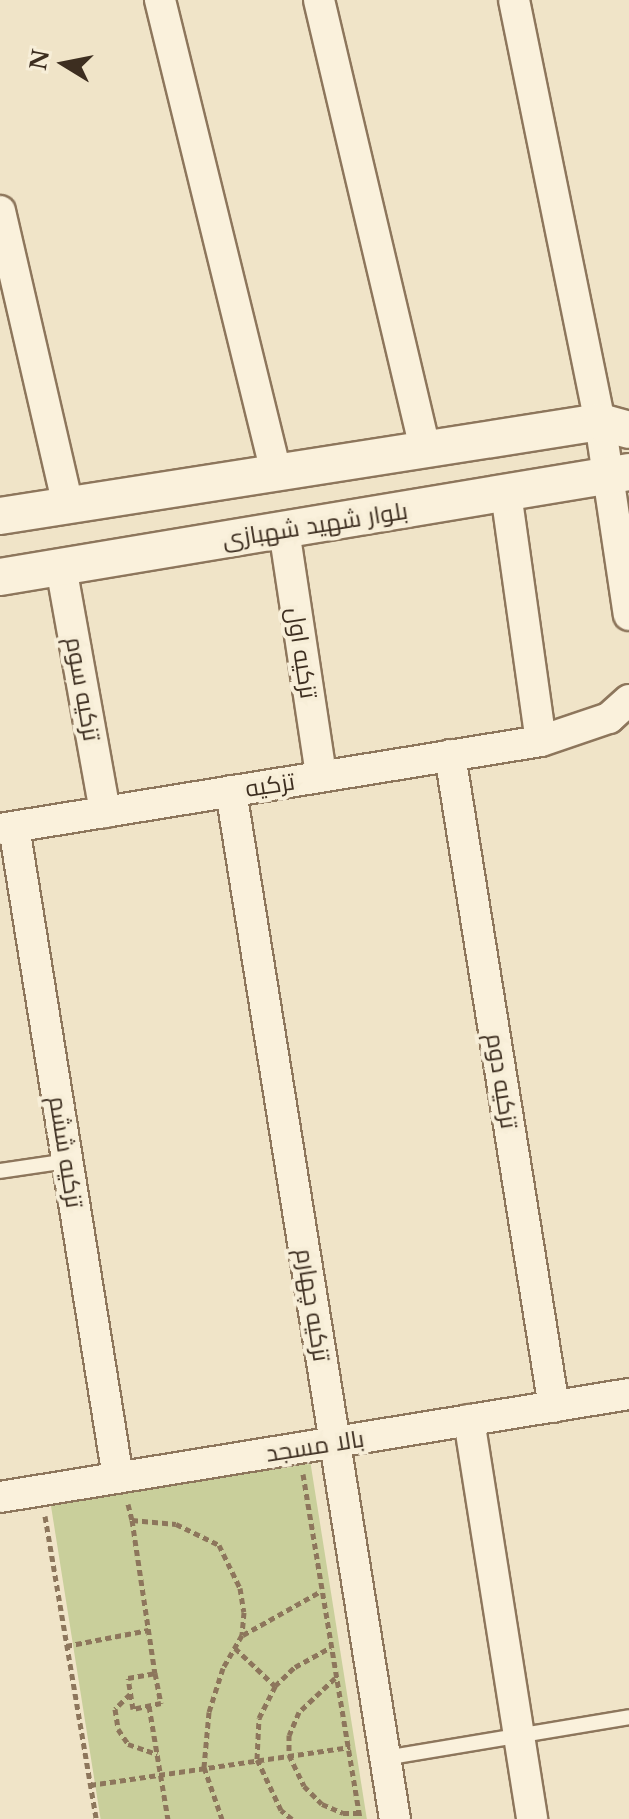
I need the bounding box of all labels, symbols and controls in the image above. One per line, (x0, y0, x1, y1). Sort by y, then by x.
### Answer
north arrow (24, 24, 104, 104)
text: N (25, 47, 55, 72)
street label: بلوار شهید شهبازی (220, 496, 410, 554)
street label: تزکیه اول (281, 605, 323, 701)
street label: تزکیه سوم (60, 635, 106, 743)
street label: تزکیه (243, 767, 297, 803)
street label: تزکیه دوم (480, 1031, 524, 1131)
street label: تزکیه ششم (43, 1094, 89, 1210)
street label: تزکیه چهارم (290, 1246, 336, 1364)
street label: بالا مسجد (264, 1424, 366, 1468)

